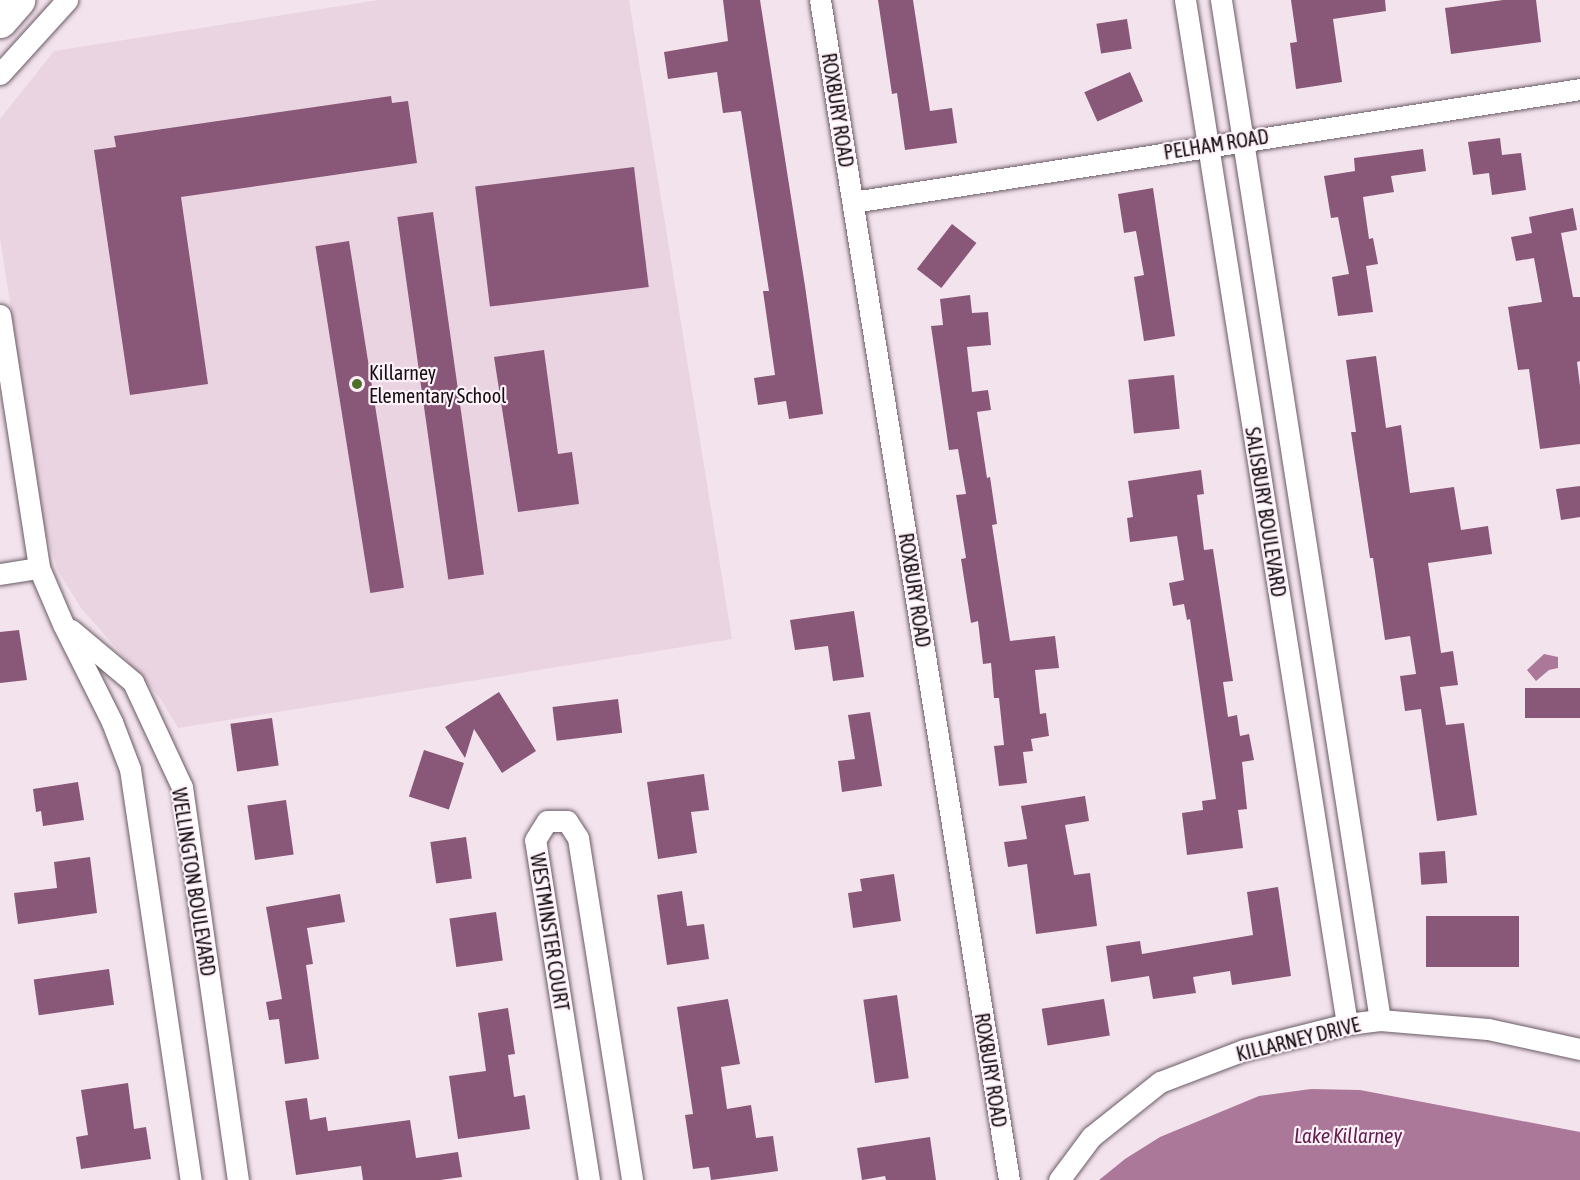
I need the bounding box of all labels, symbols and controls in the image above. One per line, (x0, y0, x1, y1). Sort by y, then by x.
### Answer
street label: ROXBURY ROAD (817, 51, 859, 169)
street label: PELHAM ROAD (1162, 124, 1270, 164)
place label: Killarney Elementary School (369, 360, 506, 407)
marker: Killarney Elementary School (350, 377, 364, 391)
street label: SALISBURY BOULEVARD (1241, 425, 1291, 599)
street label: ROXBURY ROAD (894, 531, 936, 649)
street label: WELLINGTON BOULEVARD (167, 786, 221, 978)
street label: WESTMINSTER COURT (526, 851, 574, 1013)
street label: ROXBURY ROAD (970, 1011, 1012, 1129)
street label: KILLARNEY DRIVE (1234, 1012, 1362, 1066)
water label: Lake Killarney (1294, 1122, 1402, 1148)

